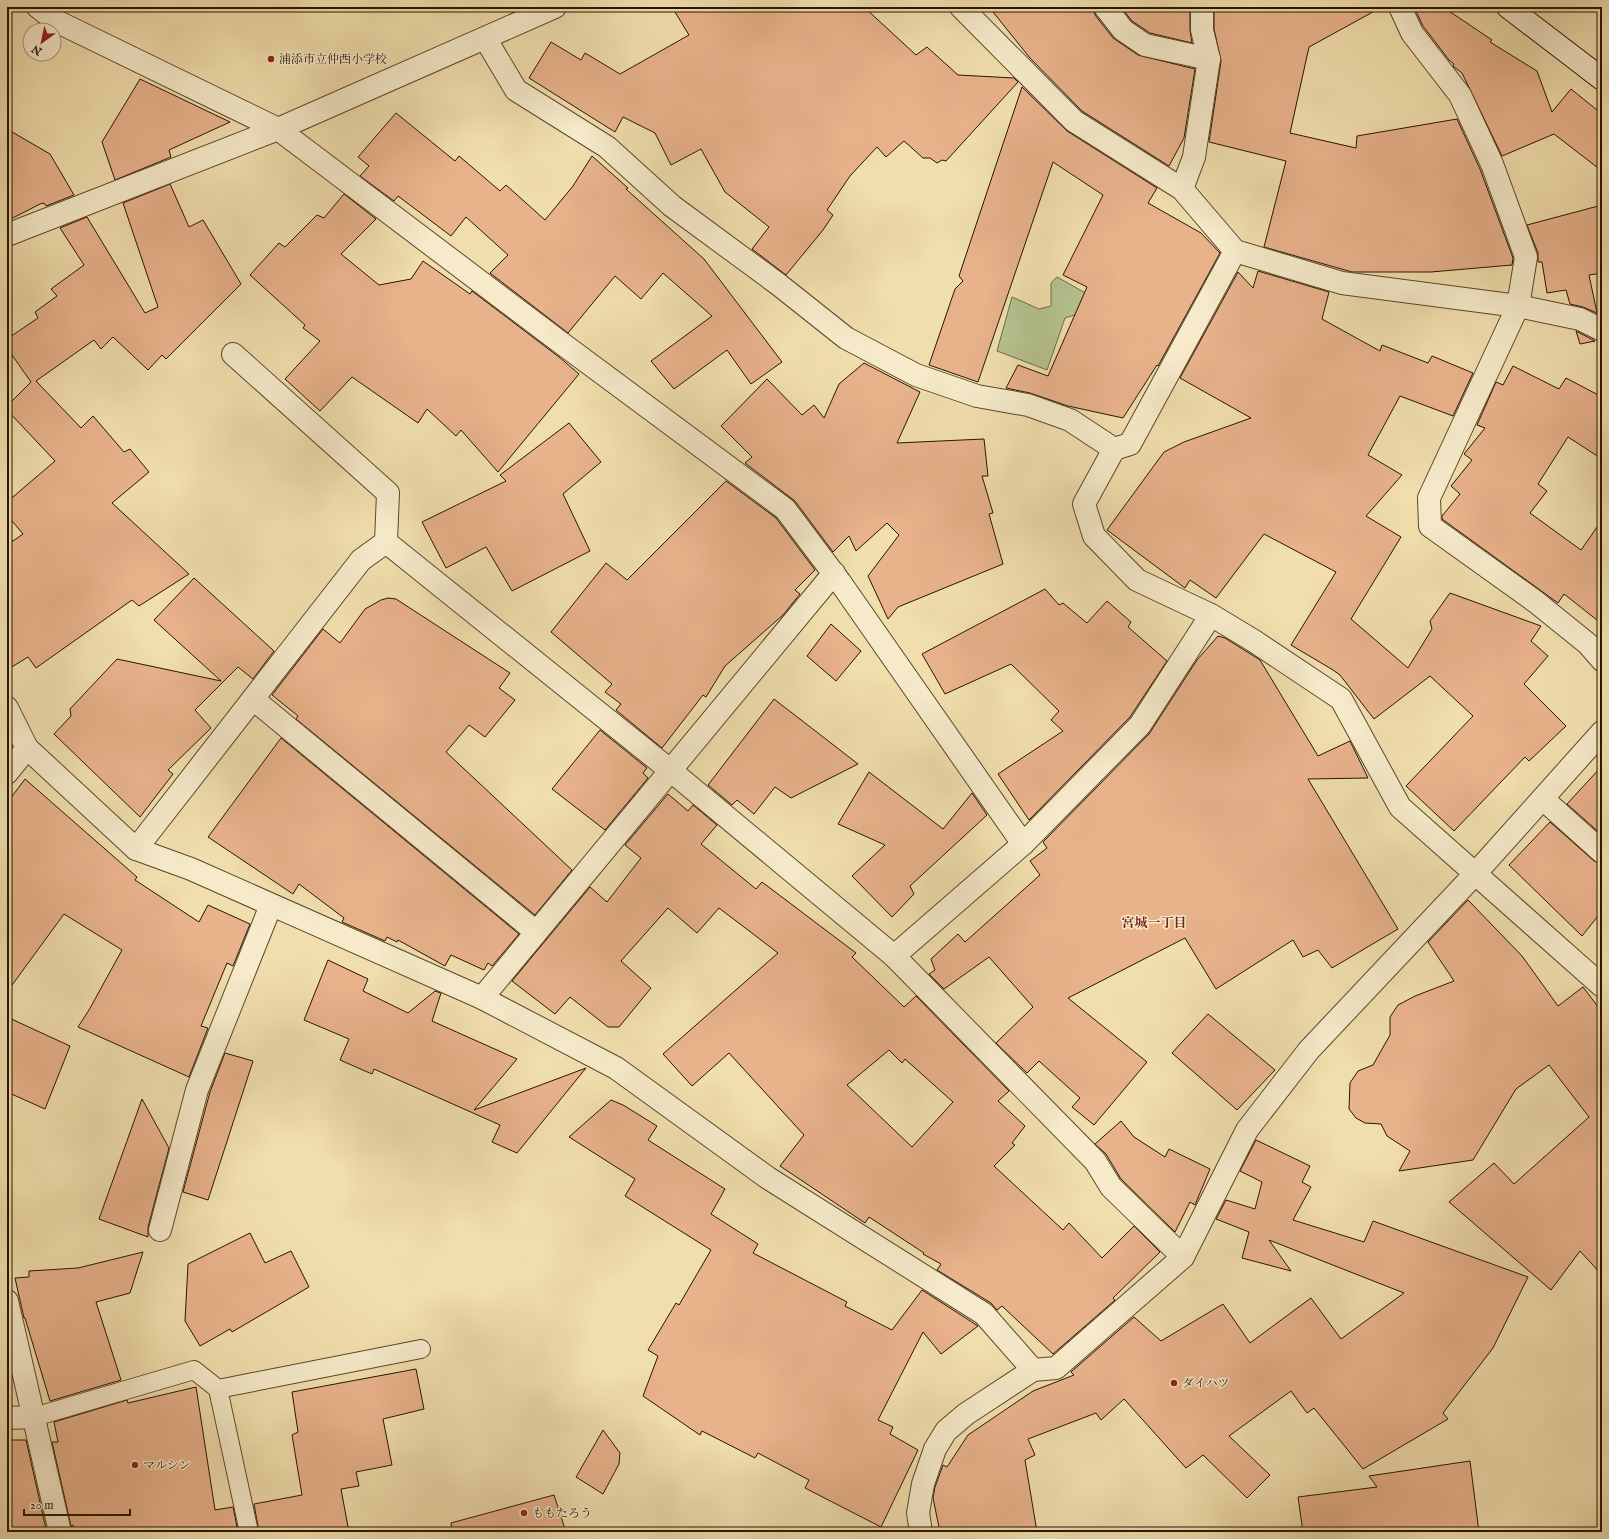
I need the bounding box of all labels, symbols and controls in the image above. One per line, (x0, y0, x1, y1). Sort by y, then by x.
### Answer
north arrow (22, 22, 62, 62)
text: N (29, 41, 46, 59)
place label: 浦添市立仲西小学校 (279, 52, 387, 67)
marker: 浦添市立仲西小学校 (266, 54, 276, 64)
district label: 宮城一丁目 (1121, 915, 1187, 932)
place label: ダイハツ (1182, 1376, 1230, 1391)
marker: ダイハツ (1169, 1378, 1179, 1388)
place label: マルシン (143, 1458, 190, 1473)
marker: マルシン (130, 1460, 140, 1470)
scale bar (24, 1491, 130, 1517)
text: 20 m (30, 1498, 53, 1513)
place label: ももたろう (532, 1506, 592, 1521)
marker: ももたろう (519, 1508, 529, 1518)

